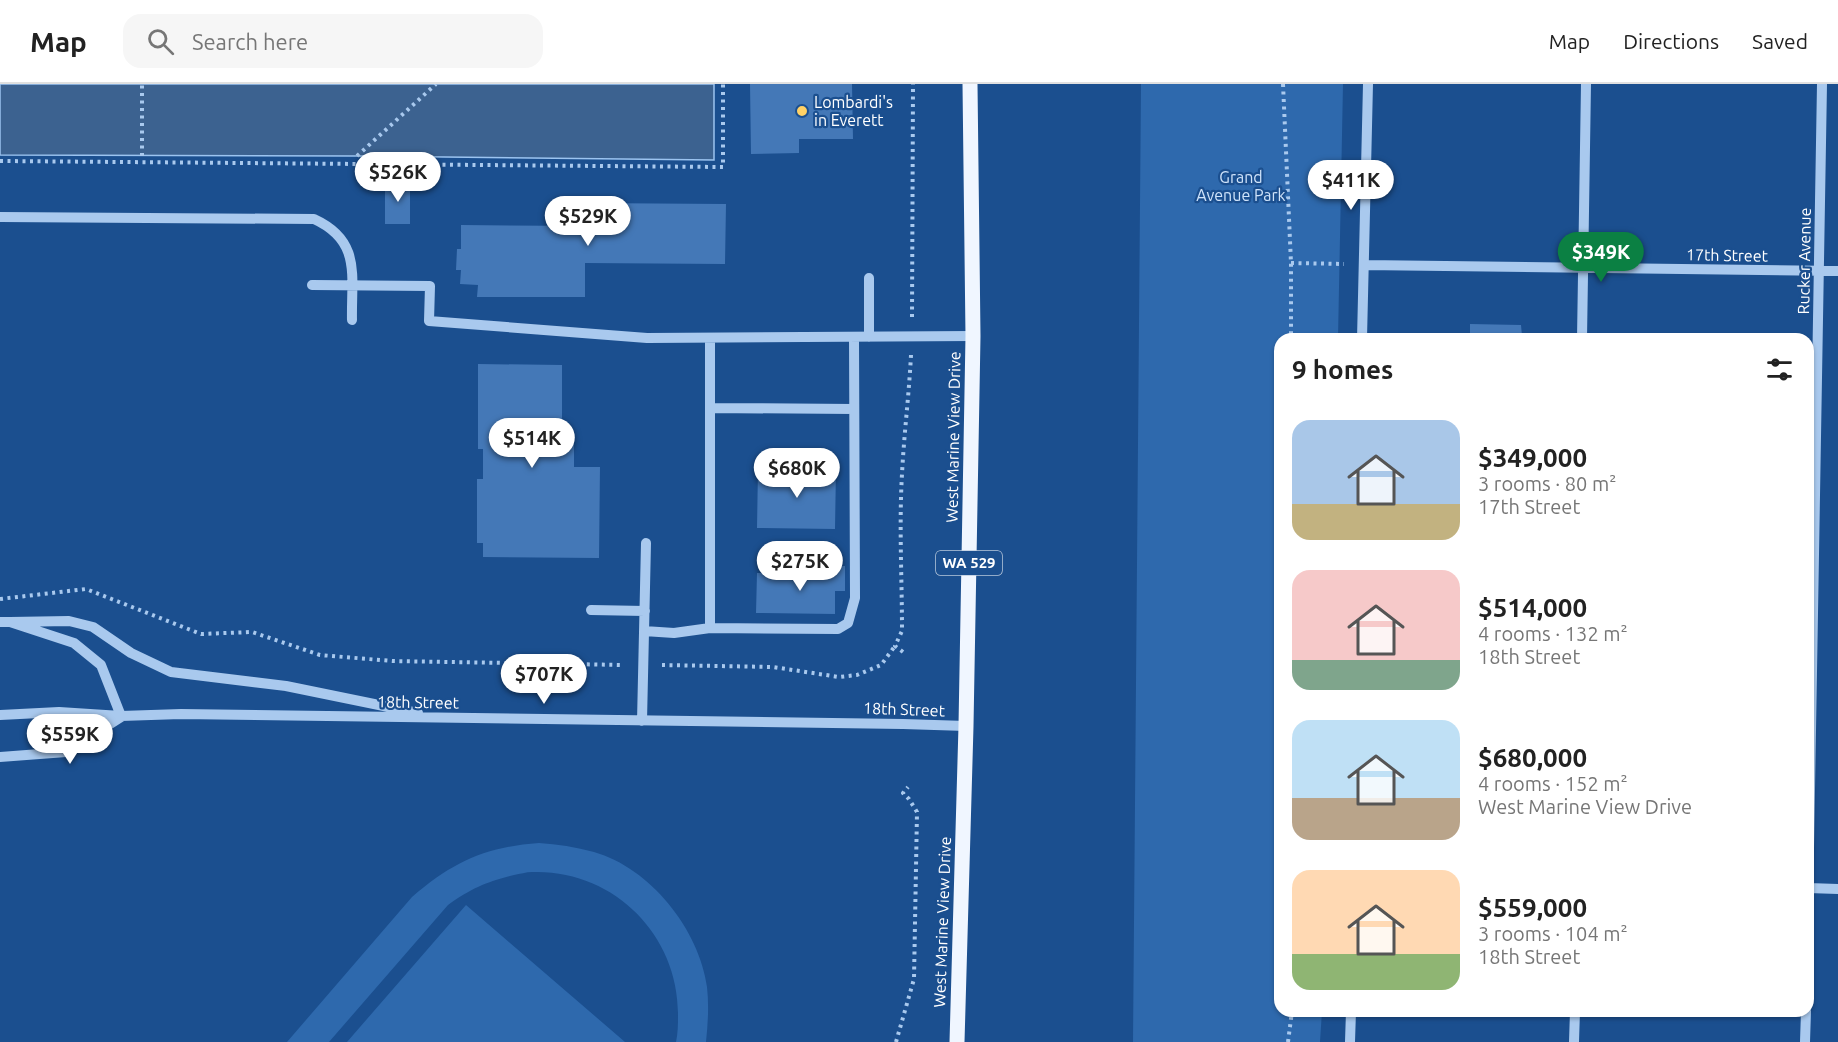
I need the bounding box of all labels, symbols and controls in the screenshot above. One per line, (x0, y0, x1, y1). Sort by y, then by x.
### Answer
search box (123, 14, 543, 68)
icon: search (144, 25, 177, 58)
text: Map (30, 26, 87, 57)
text: Search here (192, 29, 308, 54)
text: Map (1549, 29, 1590, 53)
text: Directions (1623, 29, 1719, 53)
text: Saved (1752, 29, 1808, 53)
place label: Lombardi's in Everett (814, 93, 893, 129)
marker: Lombardi's in Everett (795, 104, 809, 118)
pin: $526K (356, 152, 440, 203)
text: $526K (369, 160, 427, 183)
pin: $411K (1309, 160, 1393, 211)
park label: Grand Avenue Park (1196, 168, 1286, 204)
text: $411K (1322, 168, 1380, 191)
pin: $529K (546, 196, 630, 247)
text: $529K (559, 204, 617, 227)
street label: Rucker Avenue (1794, 207, 1814, 315)
pin: $349K (1559, 232, 1643, 283)
text: $349K (1572, 240, 1630, 263)
street label: 17th Street (1686, 245, 1769, 265)
street label: West Marine View Drive (943, 351, 963, 523)
icon: filters (1763, 353, 1796, 386)
text: 9 homes (1292, 355, 1393, 384)
pin: $514K (490, 418, 574, 469)
text: $514K (503, 426, 561, 449)
text: $349,000 (1478, 443, 1587, 472)
icon: home (1340, 444, 1412, 516)
pin: $680K (755, 448, 839, 499)
text: $680K (768, 456, 826, 479)
text: 3 rooms · 80 m² (1478, 472, 1616, 495)
text: 17th Street (1478, 495, 1580, 518)
pin: $275K (758, 541, 842, 592)
text: $275K (771, 549, 829, 572)
road number: WA 529 (936, 551, 1002, 575)
text: $514,000 (1478, 593, 1587, 622)
icon: home (1340, 594, 1412, 666)
text: 4 rooms · 132 m² (1478, 622, 1628, 645)
text: 18th Street (1478, 645, 1580, 668)
pin: $707K (502, 654, 586, 705)
text: $707K (515, 662, 573, 685)
street label: 18th Street (377, 692, 460, 712)
street label: 18th Street (863, 699, 946, 719)
pin: $559K (28, 714, 112, 765)
text: $559K (41, 722, 99, 745)
text: $680,000 (1478, 743, 1587, 772)
icon: home (1340, 744, 1412, 816)
text: 4 rooms · 152 m² (1478, 772, 1628, 795)
text: West Marine View Drive (1478, 795, 1692, 818)
street label: West Marine View Drive (930, 836, 954, 1008)
text: $559,000 (1478, 893, 1587, 922)
icon: home (1340, 894, 1412, 966)
text: 3 rooms · 104 m² (1478, 922, 1628, 945)
text: 18th Street (1478, 945, 1580, 968)

